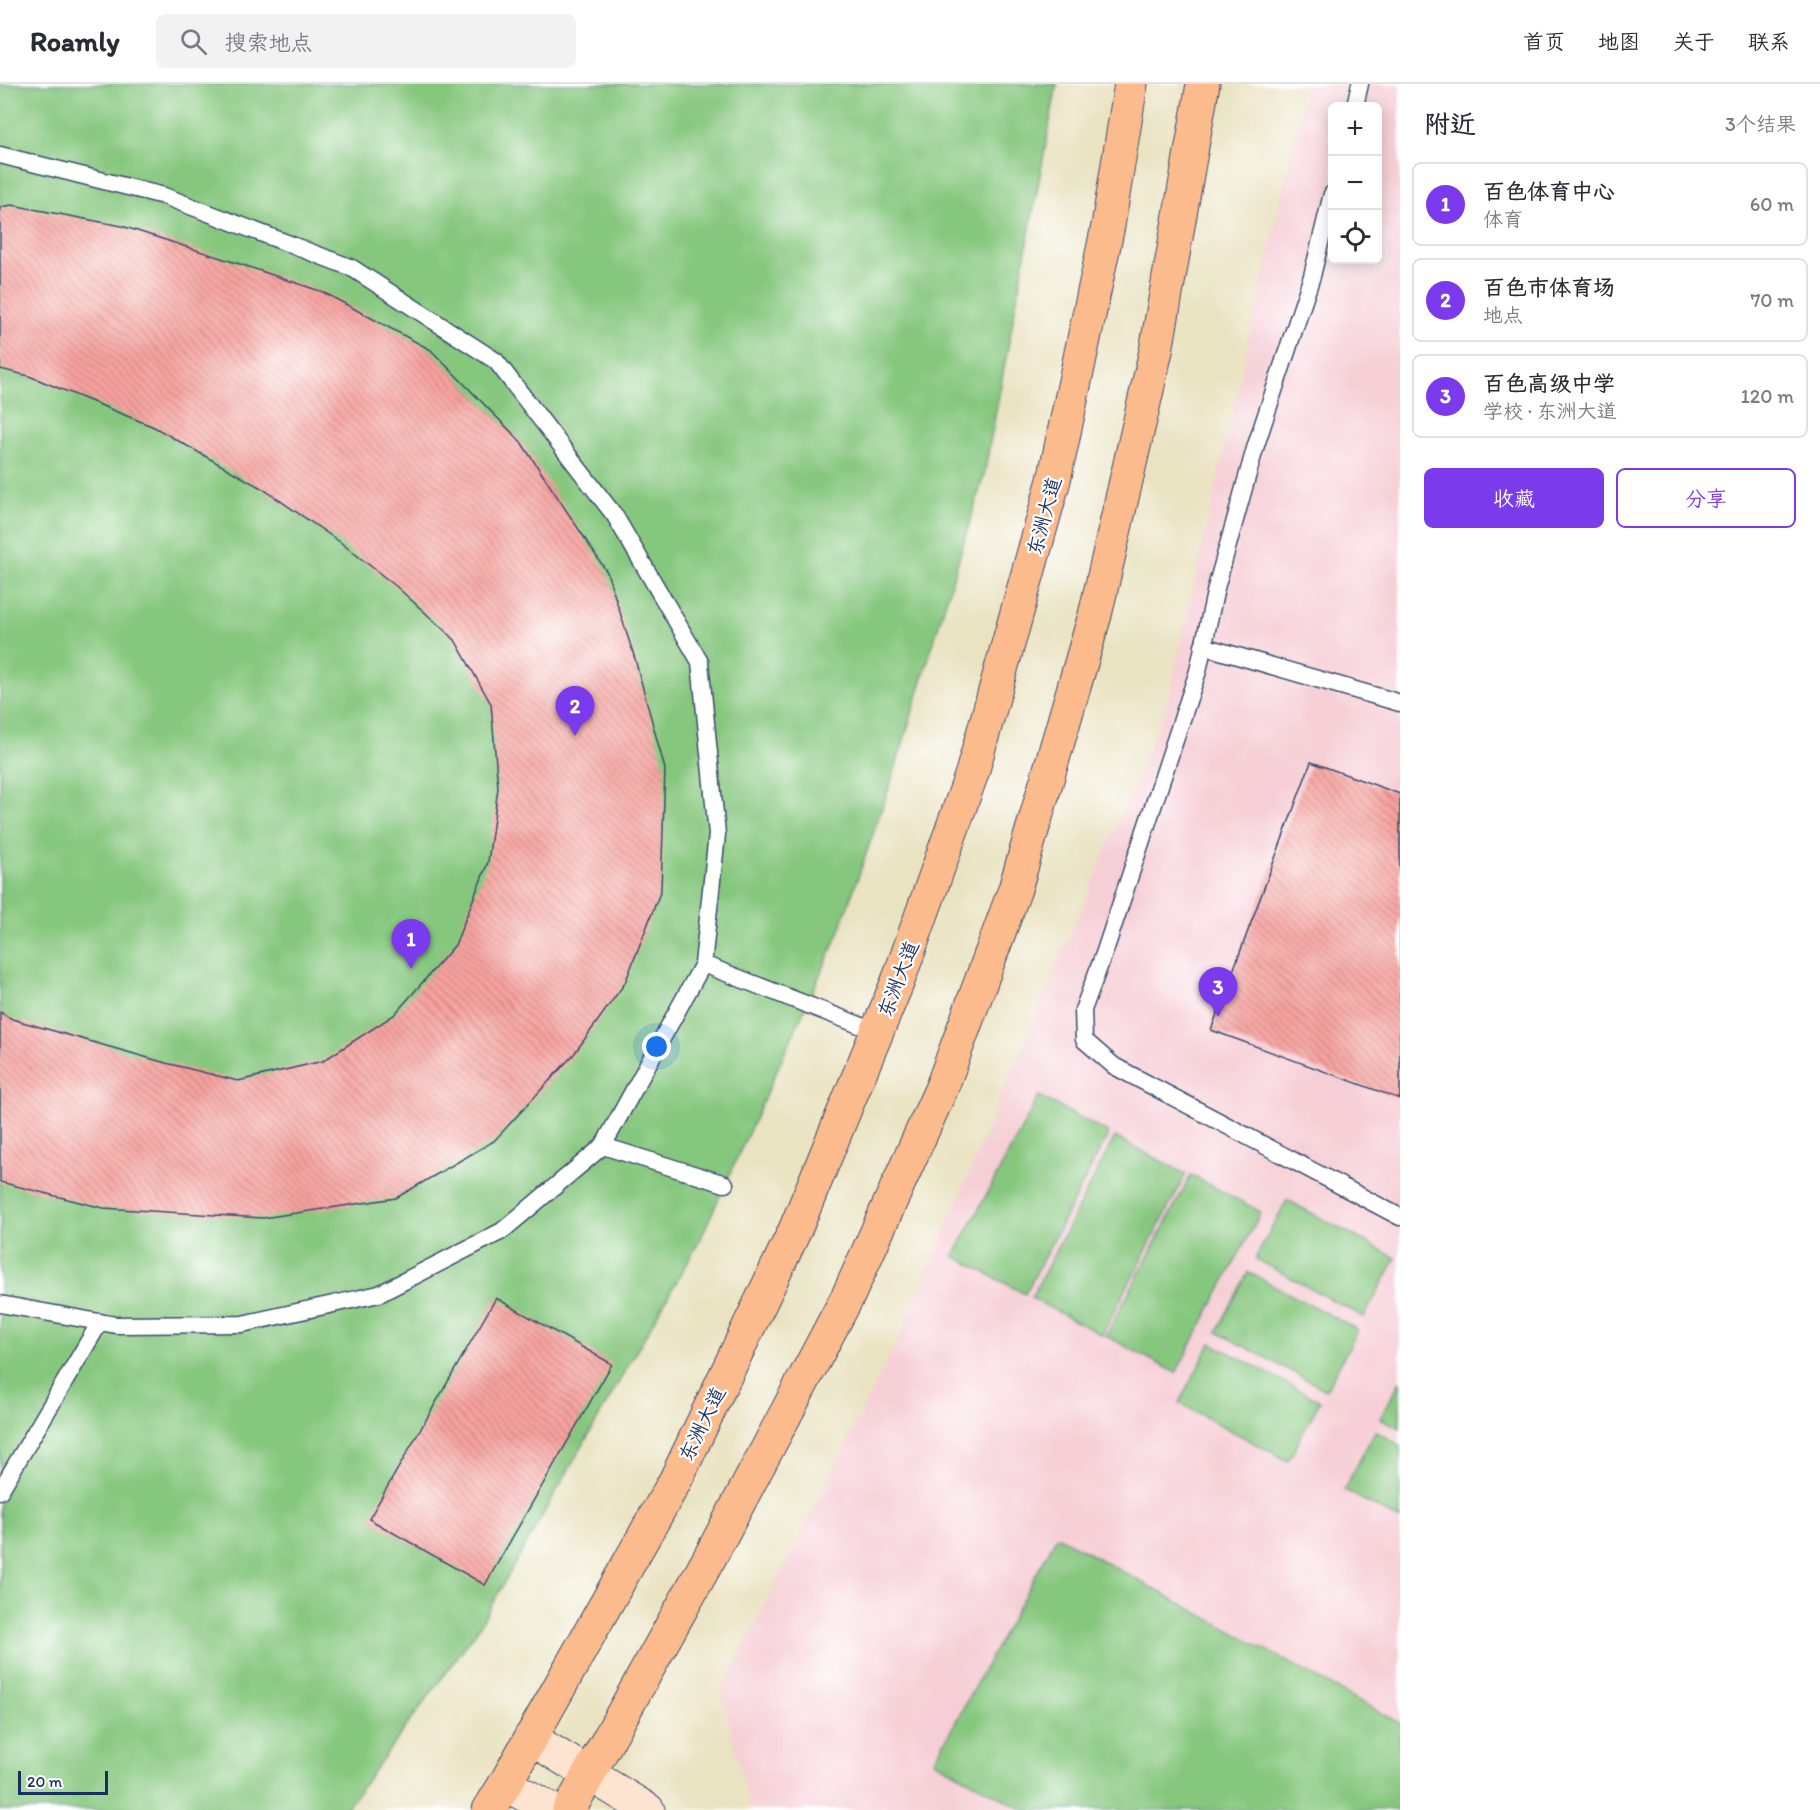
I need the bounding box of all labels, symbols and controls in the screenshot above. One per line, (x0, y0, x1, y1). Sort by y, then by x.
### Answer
search box (156, 14, 576, 68)
text: Roamly (30, 24, 120, 58)
icon: search (177, 25, 210, 58)
text: 搜索地点 (225, 29, 313, 56)
text: 首页 (1523, 29, 1565, 54)
text: 地图 (1598, 29, 1640, 54)
text: 关于 (1673, 29, 1715, 54)
text: 联系 (1748, 29, 1790, 54)
map controls (1328, 102, 1382, 264)
button: + (1328, 102, 1382, 156)
text: 附近 (1424, 108, 1476, 140)
text: 3个结果 (1725, 112, 1796, 136)
button: − (1328, 156, 1382, 210)
text: 百色体育中心 (1483, 178, 1615, 205)
text: 1 (1441, 192, 1450, 216)
text: 60 m (1750, 192, 1794, 216)
text: 体育 (1483, 207, 1523, 231)
button: locate (1328, 210, 1382, 264)
text: 百色市体育场 (1483, 274, 1615, 301)
text: 2 (1440, 288, 1451, 312)
text: 70 m (1750, 288, 1794, 312)
text: 地点 (1483, 303, 1523, 327)
text: 百色高级中学 (1483, 370, 1615, 397)
text: 3 (1440, 384, 1451, 408)
text: 120 m (1741, 384, 1794, 408)
text: 学校 · 东洲大道 (1483, 399, 1617, 423)
button: 收藏 (1424, 468, 1604, 528)
button: 分享 (1616, 468, 1796, 528)
street label: 东洲大道 (1022, 474, 1066, 558)
pin: 2 (556, 686, 594, 736)
pin: 1 (392, 920, 430, 969)
street label: 东洲大道 (872, 937, 924, 1021)
pin: 3 (1198, 968, 1238, 1017)
your location (642, 1032, 671, 1061)
street label: 东洲大道 (674, 1383, 730, 1465)
scale bar (18, 1768, 108, 1796)
text: 20 m (27, 1772, 62, 1791)

